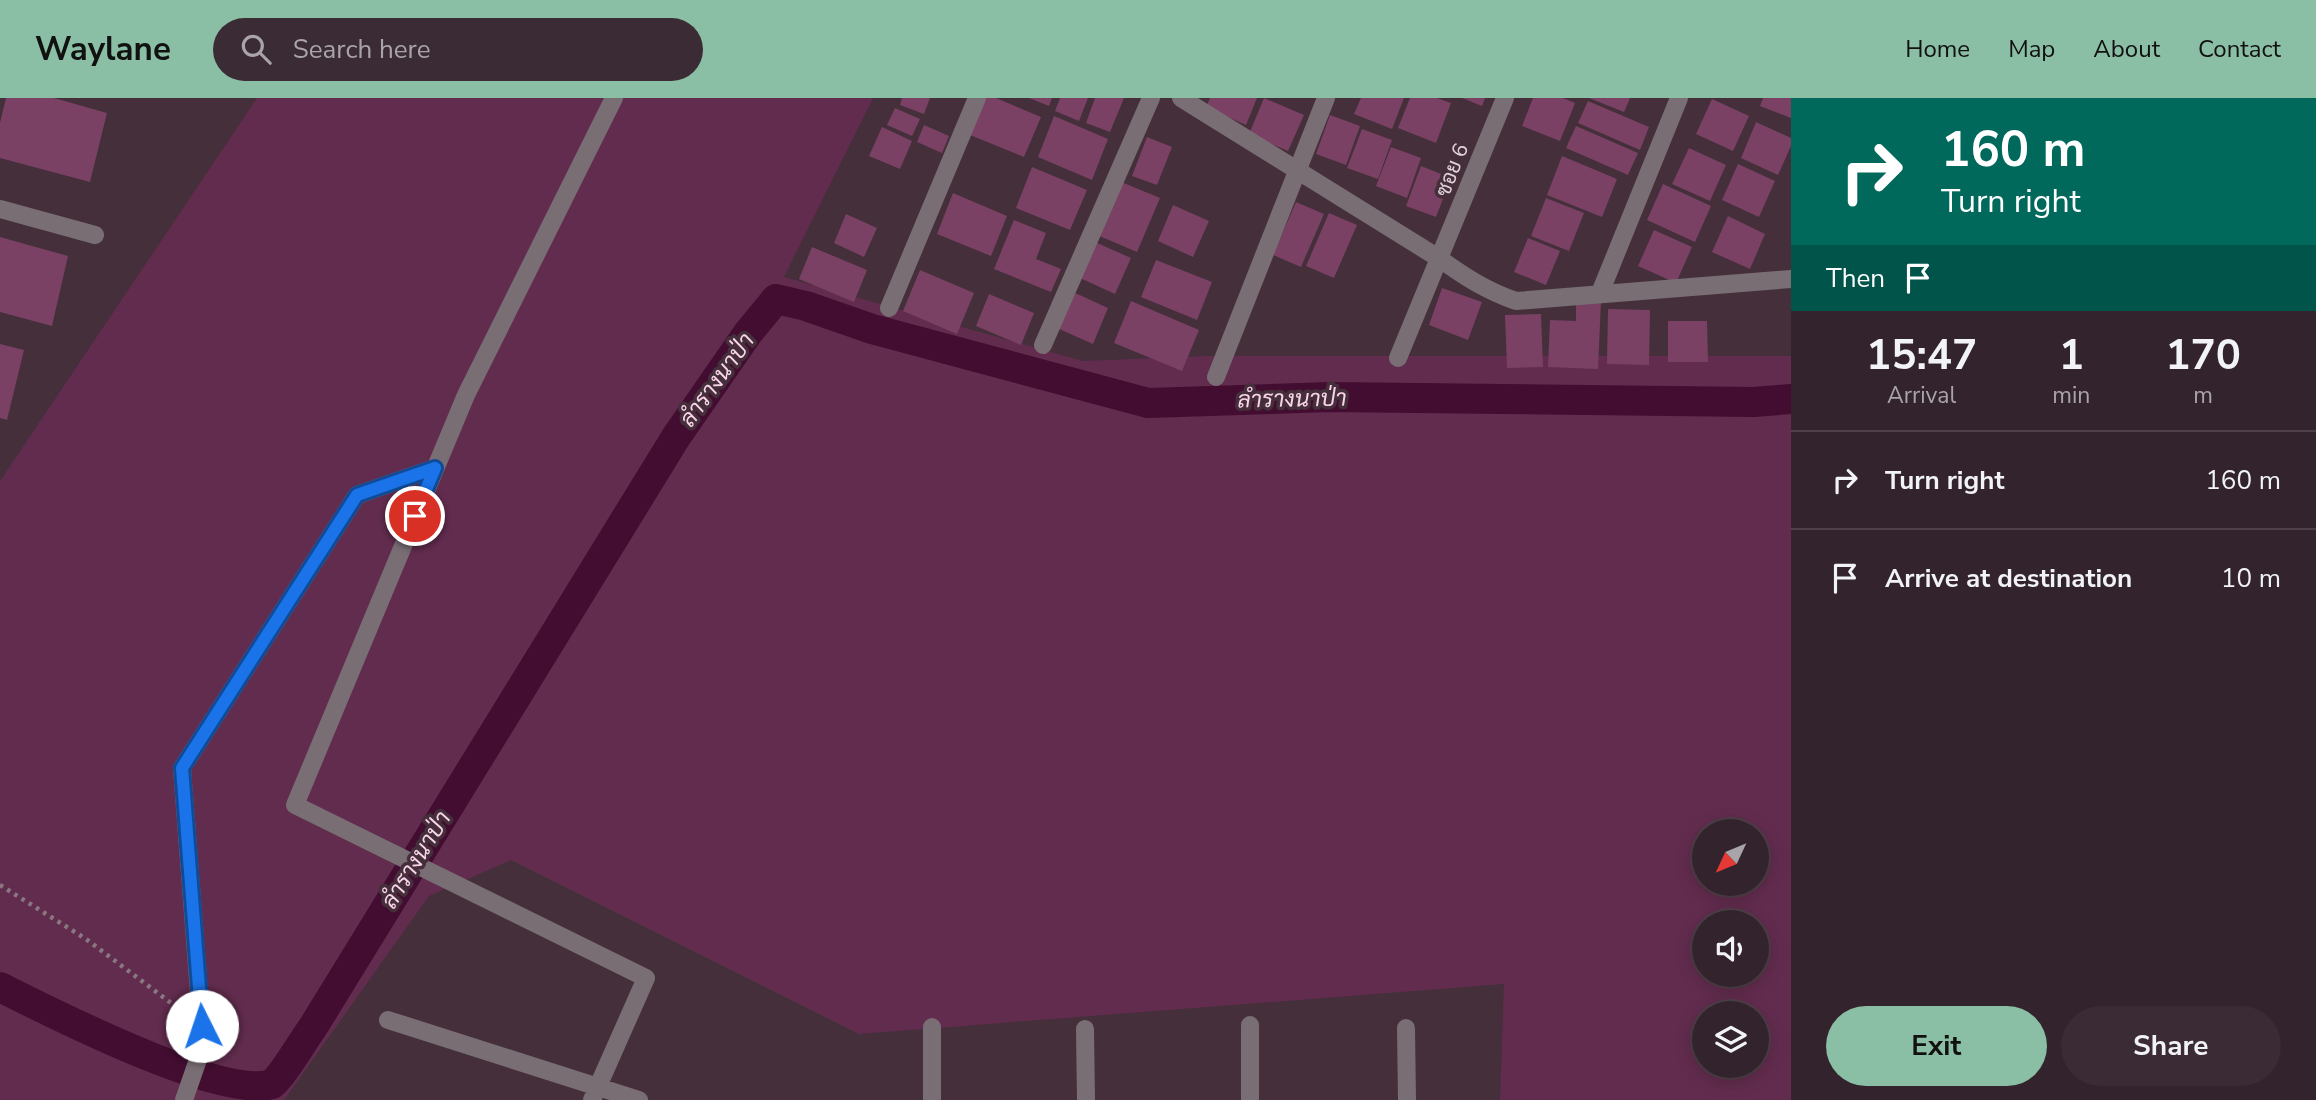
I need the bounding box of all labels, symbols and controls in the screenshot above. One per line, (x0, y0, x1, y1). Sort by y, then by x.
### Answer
search box (213, 18, 703, 81)
text: Waylane (35, 27, 171, 72)
icon: search (237, 30, 275, 68)
text: Search here (293, 32, 431, 67)
text: Home (1905, 33, 1970, 65)
text: Map (2008, 33, 2055, 65)
text: About (2093, 33, 2160, 65)
text: Contact (2198, 33, 2281, 65)
text: 160 m (1941, 116, 2085, 183)
icon: right (1826, 126, 1917, 217)
street label: ซอย 6 (1429, 139, 1475, 201)
text: Turn right (1941, 180, 2081, 223)
icon: arrive (1899, 259, 1937, 297)
text: Then (1826, 261, 1885, 296)
water label: ลำรางนาป่า (672, 327, 762, 433)
text: 15:47 (1866, 327, 1977, 384)
text: 1 (2059, 327, 2084, 384)
text: 170 (2165, 327, 2241, 384)
text: Arrival (1887, 380, 1956, 411)
text: min (2052, 380, 2090, 411)
text: m (2193, 380, 2213, 411)
water label: ลำรางนาป่า (1237, 383, 1347, 415)
icon: right (1826, 461, 1864, 499)
text: Turn right (1885, 463, 2004, 498)
text: 160 m (2205, 463, 2281, 498)
pin (385, 486, 445, 546)
icon: arrive (396, 497, 434, 535)
icon: arrive (1826, 559, 1864, 597)
text: Arrive at destination (1885, 561, 2132, 596)
text: 10 m (2221, 561, 2281, 596)
water label: ลำรางนาป่า (374, 805, 458, 915)
north arrow (1692, 819, 1769, 896)
map controls (1692, 819, 1769, 1078)
button: sound (1692, 910, 1769, 987)
position arrow (165, 989, 239, 1063)
button: layers (1692, 1001, 1769, 1078)
button: Exit (1826, 1006, 2047, 1086)
button: Share (2061, 1006, 2281, 1086)

